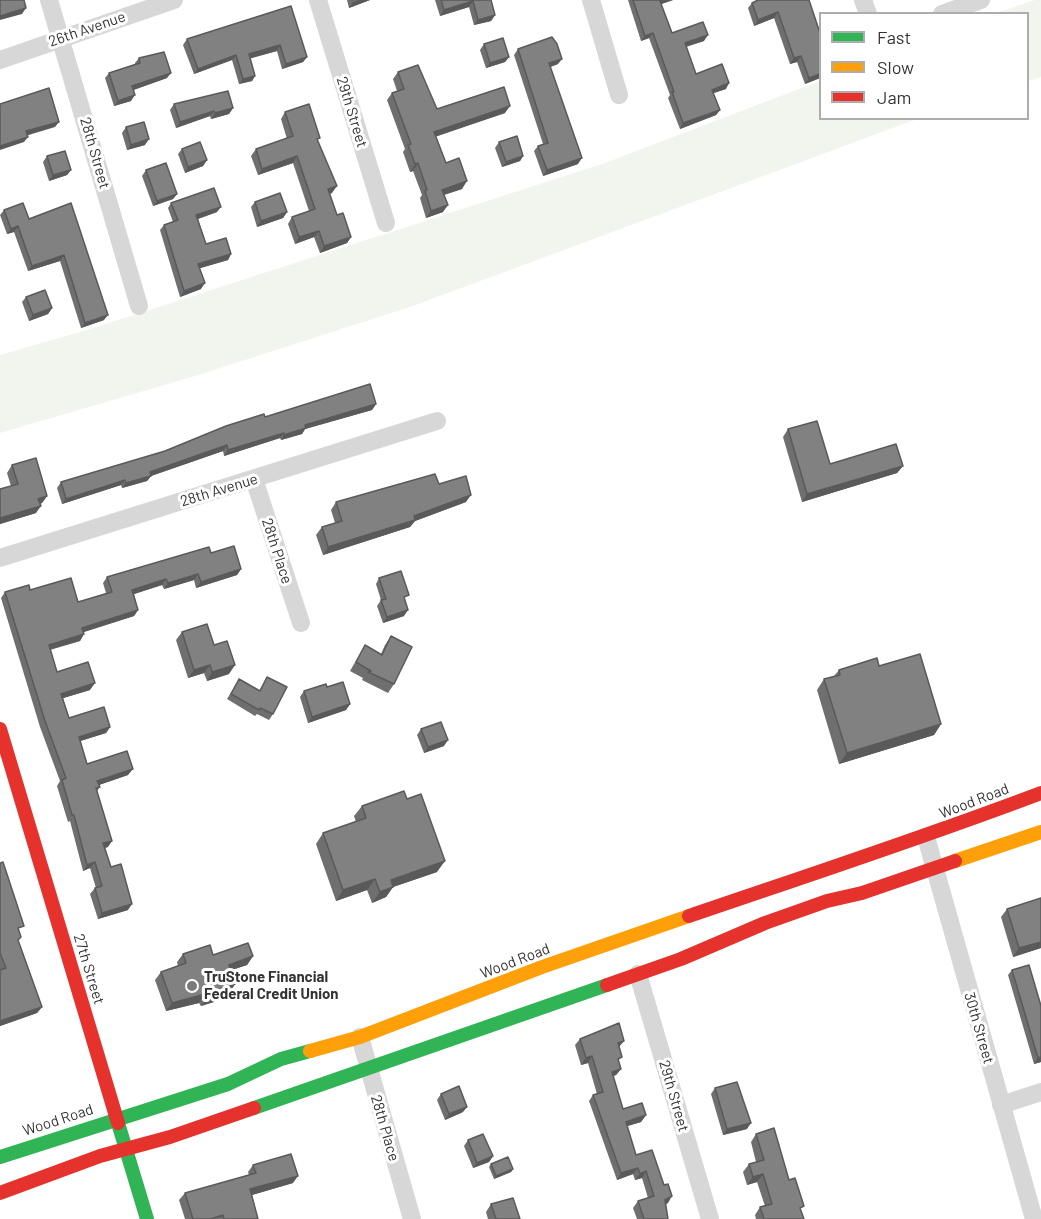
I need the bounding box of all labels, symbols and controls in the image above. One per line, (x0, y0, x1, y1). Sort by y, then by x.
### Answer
street label: 26th Avenue (46, 7, 128, 51)
legend (819, 12, 1029, 120)
text: Fast (877, 26, 911, 48)
text: Slow (877, 56, 914, 78)
street label: 29th Street (333, 74, 371, 150)
text: Jam (877, 86, 911, 108)
street label: 28th Street (76, 115, 114, 191)
street label: 28th Avenue (178, 470, 260, 510)
street label: 28th Place (258, 516, 296, 586)
street label: Wood Road (937, 779, 1011, 823)
street label: 27th Street (70, 932, 108, 1006)
street label: Wood Road (478, 939, 552, 983)
place label: TruStone Financial Federal Credit Union (204, 968, 339, 1003)
marker: TruStone Financial Federal Credit Union (185, 979, 199, 993)
street label: 30th Street (960, 990, 998, 1066)
street label: 29th Street (655, 1058, 693, 1134)
street label: 28th Place (367, 1093, 403, 1163)
street label: Wood Road (20, 1100, 96, 1140)

